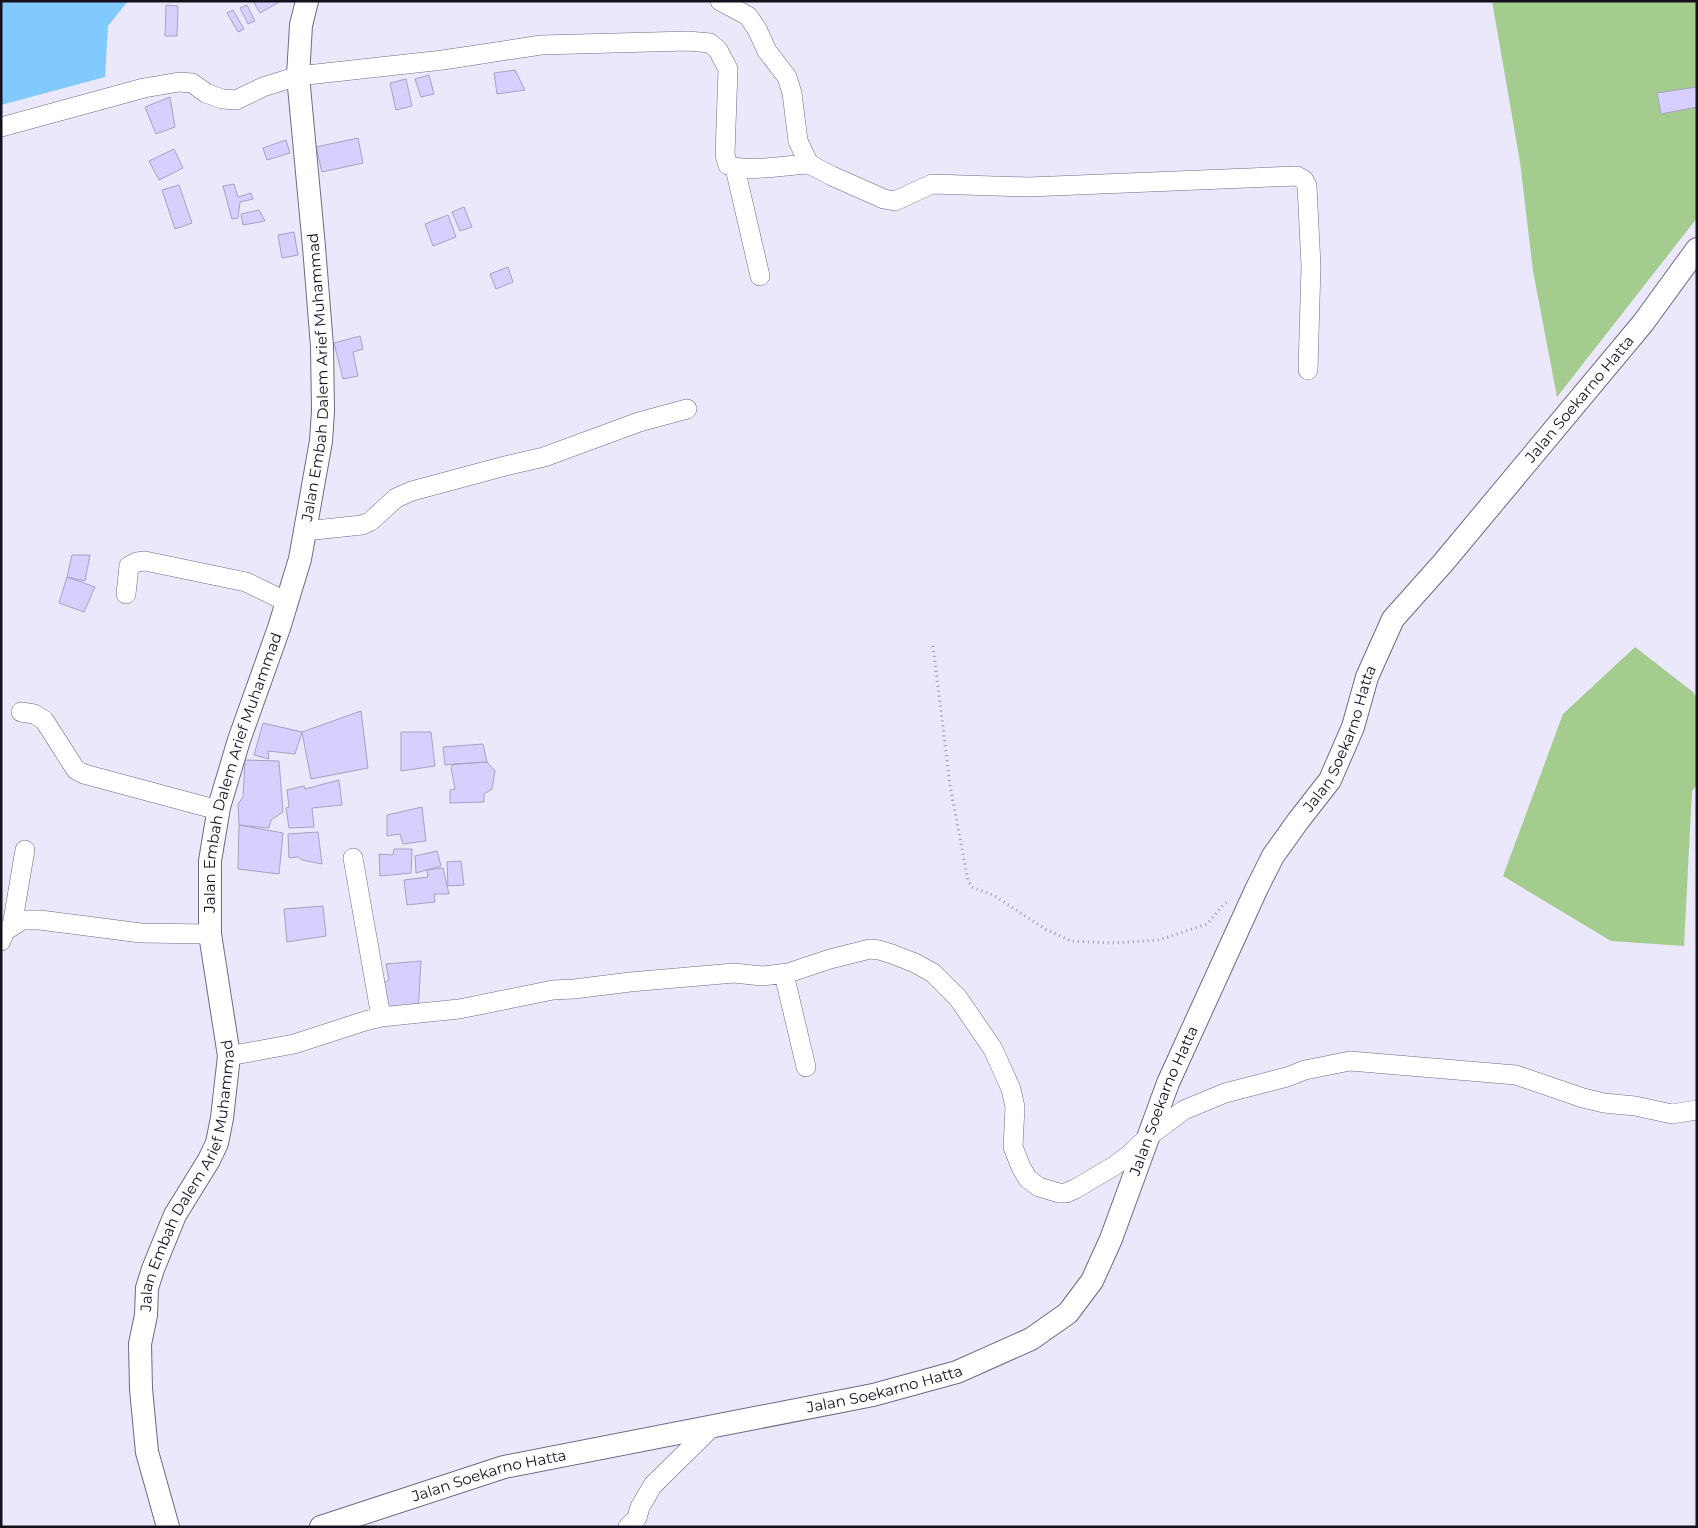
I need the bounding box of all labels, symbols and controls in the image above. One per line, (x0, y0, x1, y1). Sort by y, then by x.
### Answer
street label: Jalan Embah Dalem Arief Muhammad (297, 232, 332, 524)
street label: Jalan Soekarno Hatta (1520, 331, 1638, 467)
street label: Jalan Embah Dalem Arief Muhammad (200, 630, 286, 914)
street label: Jalan Soekarno Hatta (1298, 662, 1380, 816)
street label: Jalan Soekarno Hatta (1125, 1023, 1202, 1179)
street label: Jalan Embah Dalem Arief Muhammad (136, 1038, 238, 1313)
street label: Jalan Soekarno Hatta (804, 1361, 965, 1417)
street label: Jalan Soekarno Hatta (408, 1445, 568, 1506)

